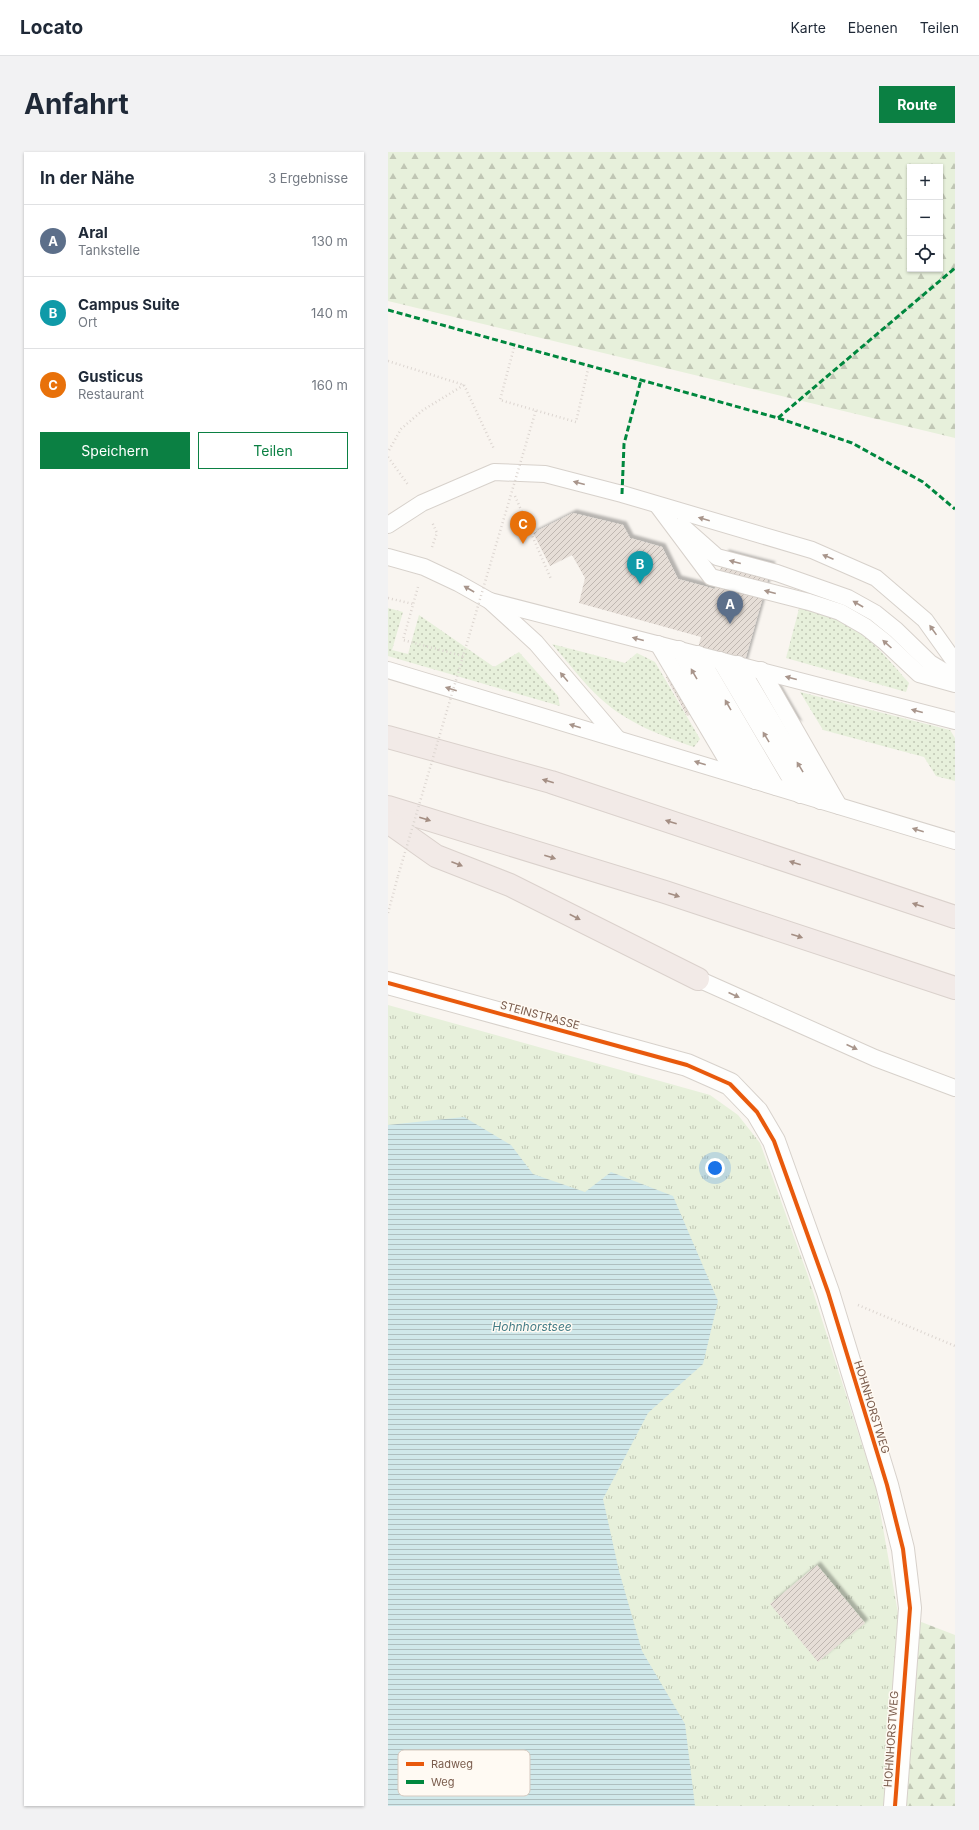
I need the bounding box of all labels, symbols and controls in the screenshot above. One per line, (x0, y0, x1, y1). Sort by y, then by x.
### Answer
text: Locato (20, 16, 83, 39)
text: Karte (790, 19, 826, 36)
text: Ebenen (848, 19, 898, 36)
text: Teilen (920, 19, 959, 36)
button: Route (879, 86, 955, 123)
text: Anfahrt (24, 87, 129, 121)
map controls (907, 164, 943, 272)
button: + (907, 164, 943, 200)
text: In der Nähe (40, 168, 135, 188)
text: 3 Ergebnisse (268, 170, 348, 186)
button: − (907, 200, 943, 236)
text: Aral (78, 223, 108, 242)
text: A (48, 233, 58, 249)
text: 130 m (311, 233, 348, 249)
button: locate (907, 236, 943, 272)
text: Tankstelle (78, 242, 140, 258)
text: Campus Suite (78, 295, 180, 314)
text: B (49, 305, 57, 321)
text: 140 m (311, 305, 348, 321)
text: Ort (78, 314, 97, 330)
text: Gusticus (78, 367, 143, 386)
text: C (48, 377, 58, 393)
text: 160 m (311, 377, 348, 393)
text: Restaurant (78, 386, 144, 402)
button: Speichern (40, 432, 190, 469)
button: Teilen (198, 432, 348, 469)
one-way arrow (573, 480, 585, 486)
pin: C (510, 511, 536, 544)
one-way arrow (698, 516, 710, 522)
pin: B (627, 551, 653, 584)
one-way arrow (823, 554, 834, 560)
one-way arrow (729, 559, 741, 565)
one-way arrow (463, 586, 475, 593)
one-way arrow (764, 589, 776, 595)
pin: A (717, 591, 743, 624)
one-way arrow (852, 600, 864, 607)
one-way arrow (929, 625, 937, 636)
one-way arrow (632, 636, 644, 642)
one-way arrow (883, 640, 892, 649)
one-way arrow (690, 668, 697, 680)
one-way arrow (560, 671, 569, 682)
one-way arrow (785, 675, 797, 681)
one-way arrow (444, 686, 456, 692)
one-way arrow (725, 699, 732, 711)
one-way arrow (911, 708, 923, 714)
one-way arrow (569, 723, 581, 729)
one-way arrow (762, 731, 769, 743)
one-way arrow (693, 760, 705, 766)
one-way arrow (796, 761, 803, 773)
one-way arrow (542, 778, 554, 784)
one-way arrow (420, 816, 432, 822)
one-way arrow (665, 819, 677, 825)
one-way arrow (911, 827, 923, 833)
one-way arrow (544, 854, 556, 860)
one-way arrow (788, 860, 800, 866)
one-way arrow (451, 862, 463, 868)
one-way arrow (668, 892, 680, 898)
one-way arrow (912, 901, 924, 907)
one-way arrow (569, 914, 581, 921)
one-way arrow (792, 933, 804, 939)
one-way arrow (728, 992, 739, 998)
street label: STEINSTRASSE (499, 998, 581, 1032)
one-way arrow (847, 1045, 859, 1051)
your location (705, 1158, 725, 1178)
water label: Hohnhorstsee (492, 1319, 572, 1334)
street label: HOHNHORSTWEG (851, 1359, 893, 1455)
street label: HOHNHORSTWEG (881, 1690, 901, 1788)
legend (398, 1750, 530, 1796)
text: Radweg (431, 1757, 473, 1771)
text: Weg (431, 1775, 454, 1789)

